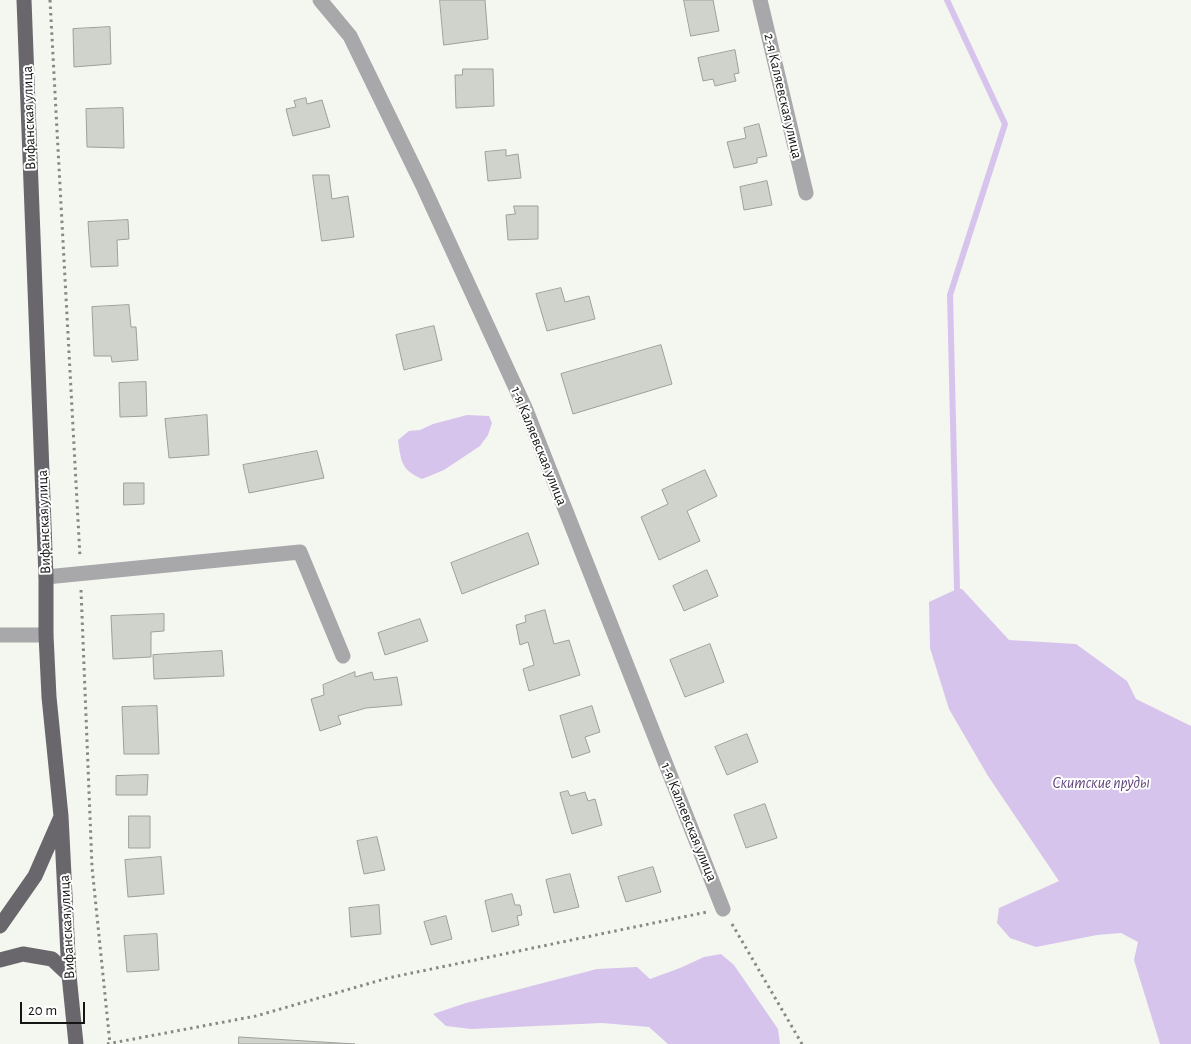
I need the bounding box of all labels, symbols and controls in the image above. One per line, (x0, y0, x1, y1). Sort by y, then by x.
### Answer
street label: 2-я Каляевская улица (760, 31, 806, 161)
street label: Вифанская улица (18, 66, 40, 170)
street label: 1-я Каляевская улица (507, 384, 571, 508)
street label: Вифанская улица (33, 470, 55, 574)
street label: 1-я Каляевская улица (657, 760, 721, 884)
water label: Скитские пруды (1052, 773, 1150, 793)
street label: Вифанская улица (55, 874, 79, 980)
scale bar (22, 992, 88, 1024)
text: 20 m (28, 1003, 57, 1018)

